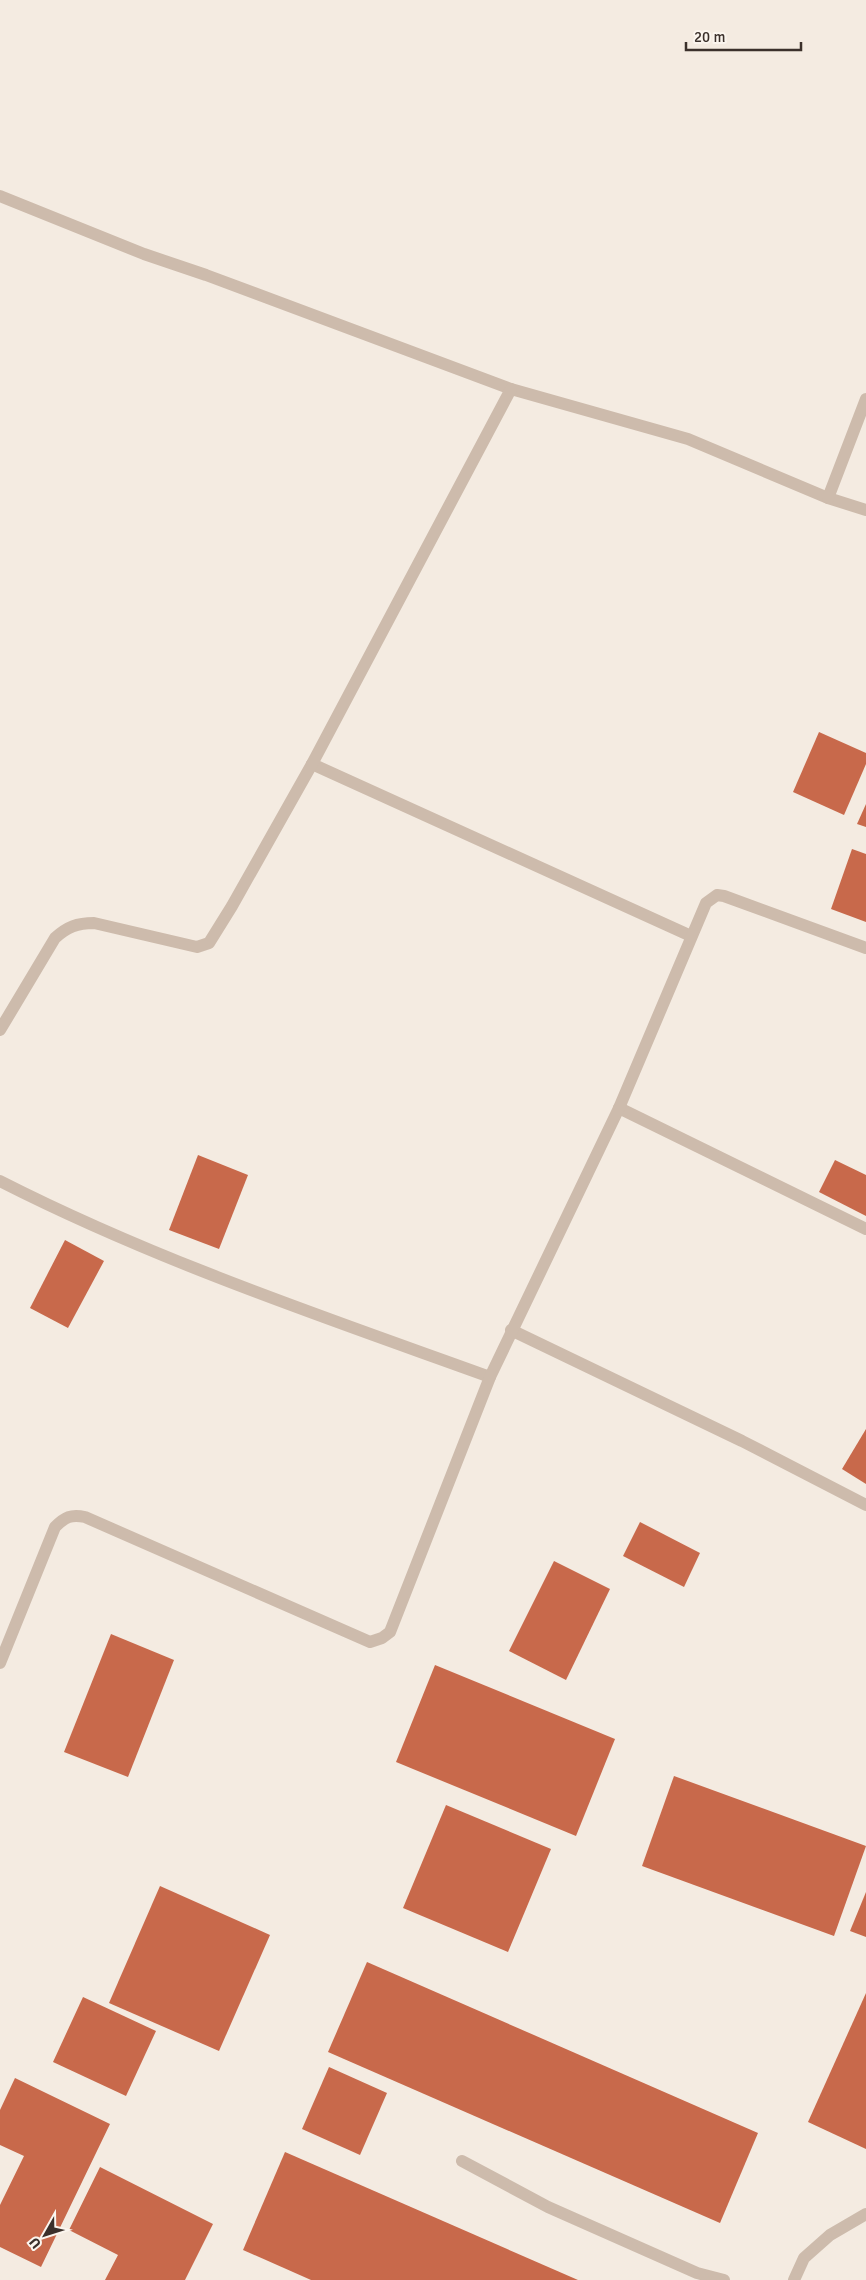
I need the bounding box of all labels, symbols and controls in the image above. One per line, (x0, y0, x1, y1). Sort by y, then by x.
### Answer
scale bar (686, 20, 801, 52)
text: 20 m (694, 28, 725, 46)
north arrow (20, 2210, 70, 2260)
text: U (26, 2234, 45, 2252)

